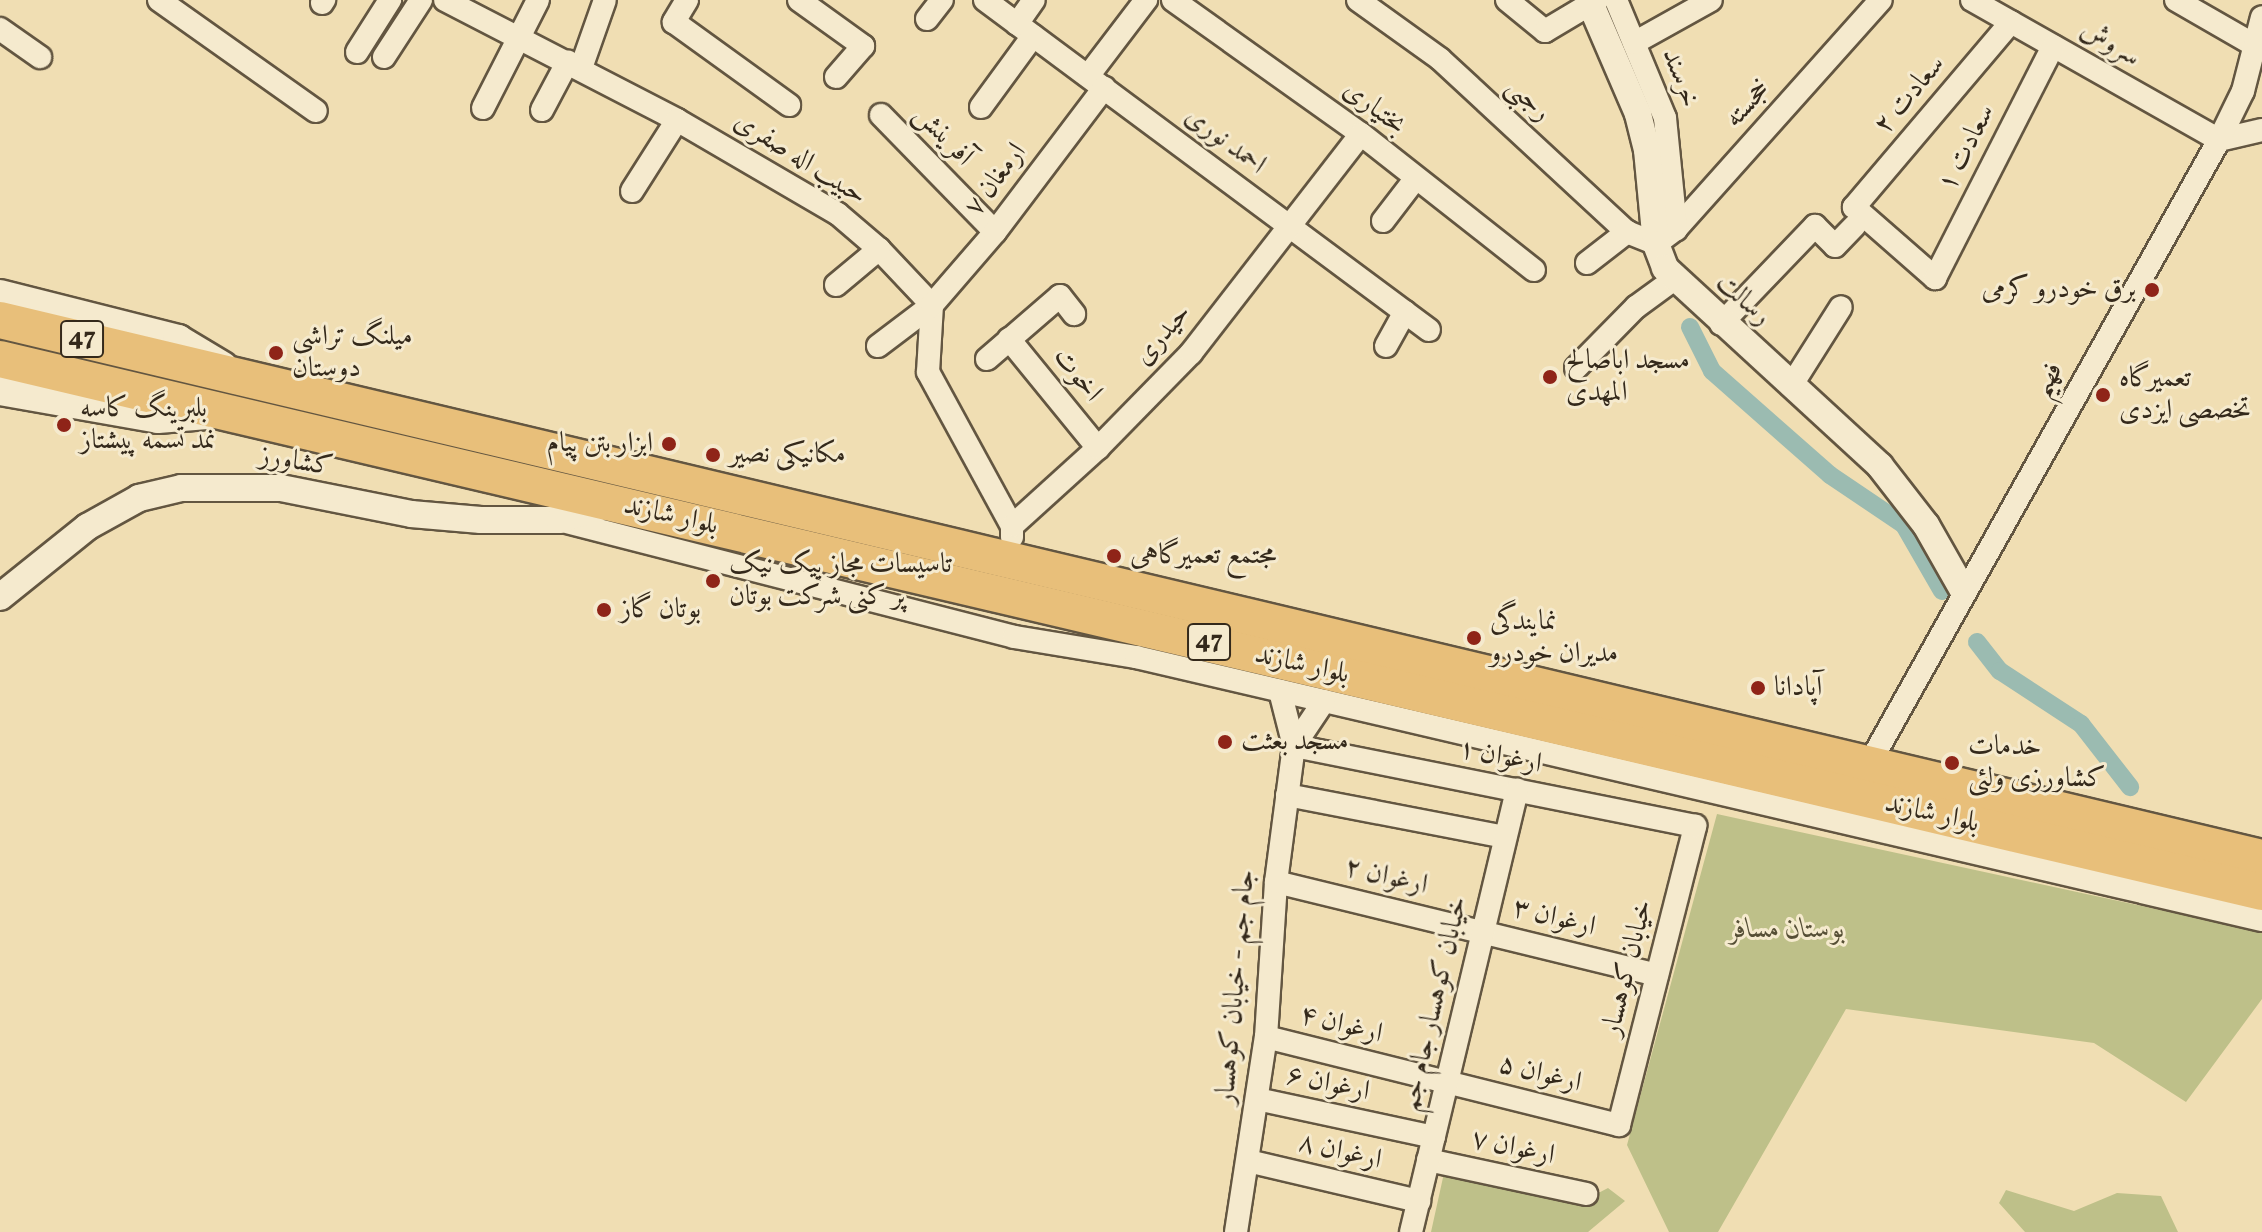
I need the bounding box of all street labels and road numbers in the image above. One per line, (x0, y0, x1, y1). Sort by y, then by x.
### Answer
street label: سروش (2074, 13, 2146, 75)
street label: خرسند (1653, 44, 1707, 112)
street label: سعادت ۲ (1867, 49, 1953, 141)
street label: رجبی (1498, 71, 1558, 129)
street label: بختیاری (1336, 73, 1412, 143)
street label: خجسته (1718, 73, 1778, 135)
street label: آفرینش (906, 98, 980, 174)
street label: سعادت ۱ (1931, 99, 2003, 197)
street label: احمد نوری (1178, 100, 1272, 182)
street label: حبیب اله صفری (727, 105, 873, 213)
street label: ارمغان ۷ (958, 137, 1034, 223)
street label: رسالت (1708, 266, 1778, 334)
street label: حیدری (1127, 297, 1199, 373)
road number: 47 (60, 317, 104, 361)
street label: اخوت (1045, 341, 1109, 409)
street label: فهیم (2025, 357, 2071, 403)
street label: کشاورز (257, 440, 335, 484)
street label: بلوار شازند (620, 489, 722, 543)
road number: 47 (1187, 620, 1231, 664)
street label: بلوار شازند (1251, 638, 1353, 692)
street label: ارغوان ۱ (1455, 732, 1545, 782)
street label: بلوار شازند (1881, 787, 1983, 841)
street label: ارغوان ۲ (1341, 851, 1431, 903)
street label: جام جم - خیابان کوهسار (1209, 868, 1263, 1106)
street label: ارغوان ۳ (1509, 891, 1599, 945)
street label: خیابان کوهسار جام جم (1394, 893, 1476, 1115)
street label: خیابان کوهسار (1595, 896, 1661, 1040)
street label: ارغوان ۴ (1296, 998, 1386, 1052)
street label: ارغوان ۵ (1495, 1047, 1585, 1101)
street label: ارغوان ۶ (1283, 1059, 1373, 1109)
street label: ارغوان ۷ (1468, 1123, 1558, 1173)
street label: ارغوان ۸ (1295, 1126, 1385, 1178)

